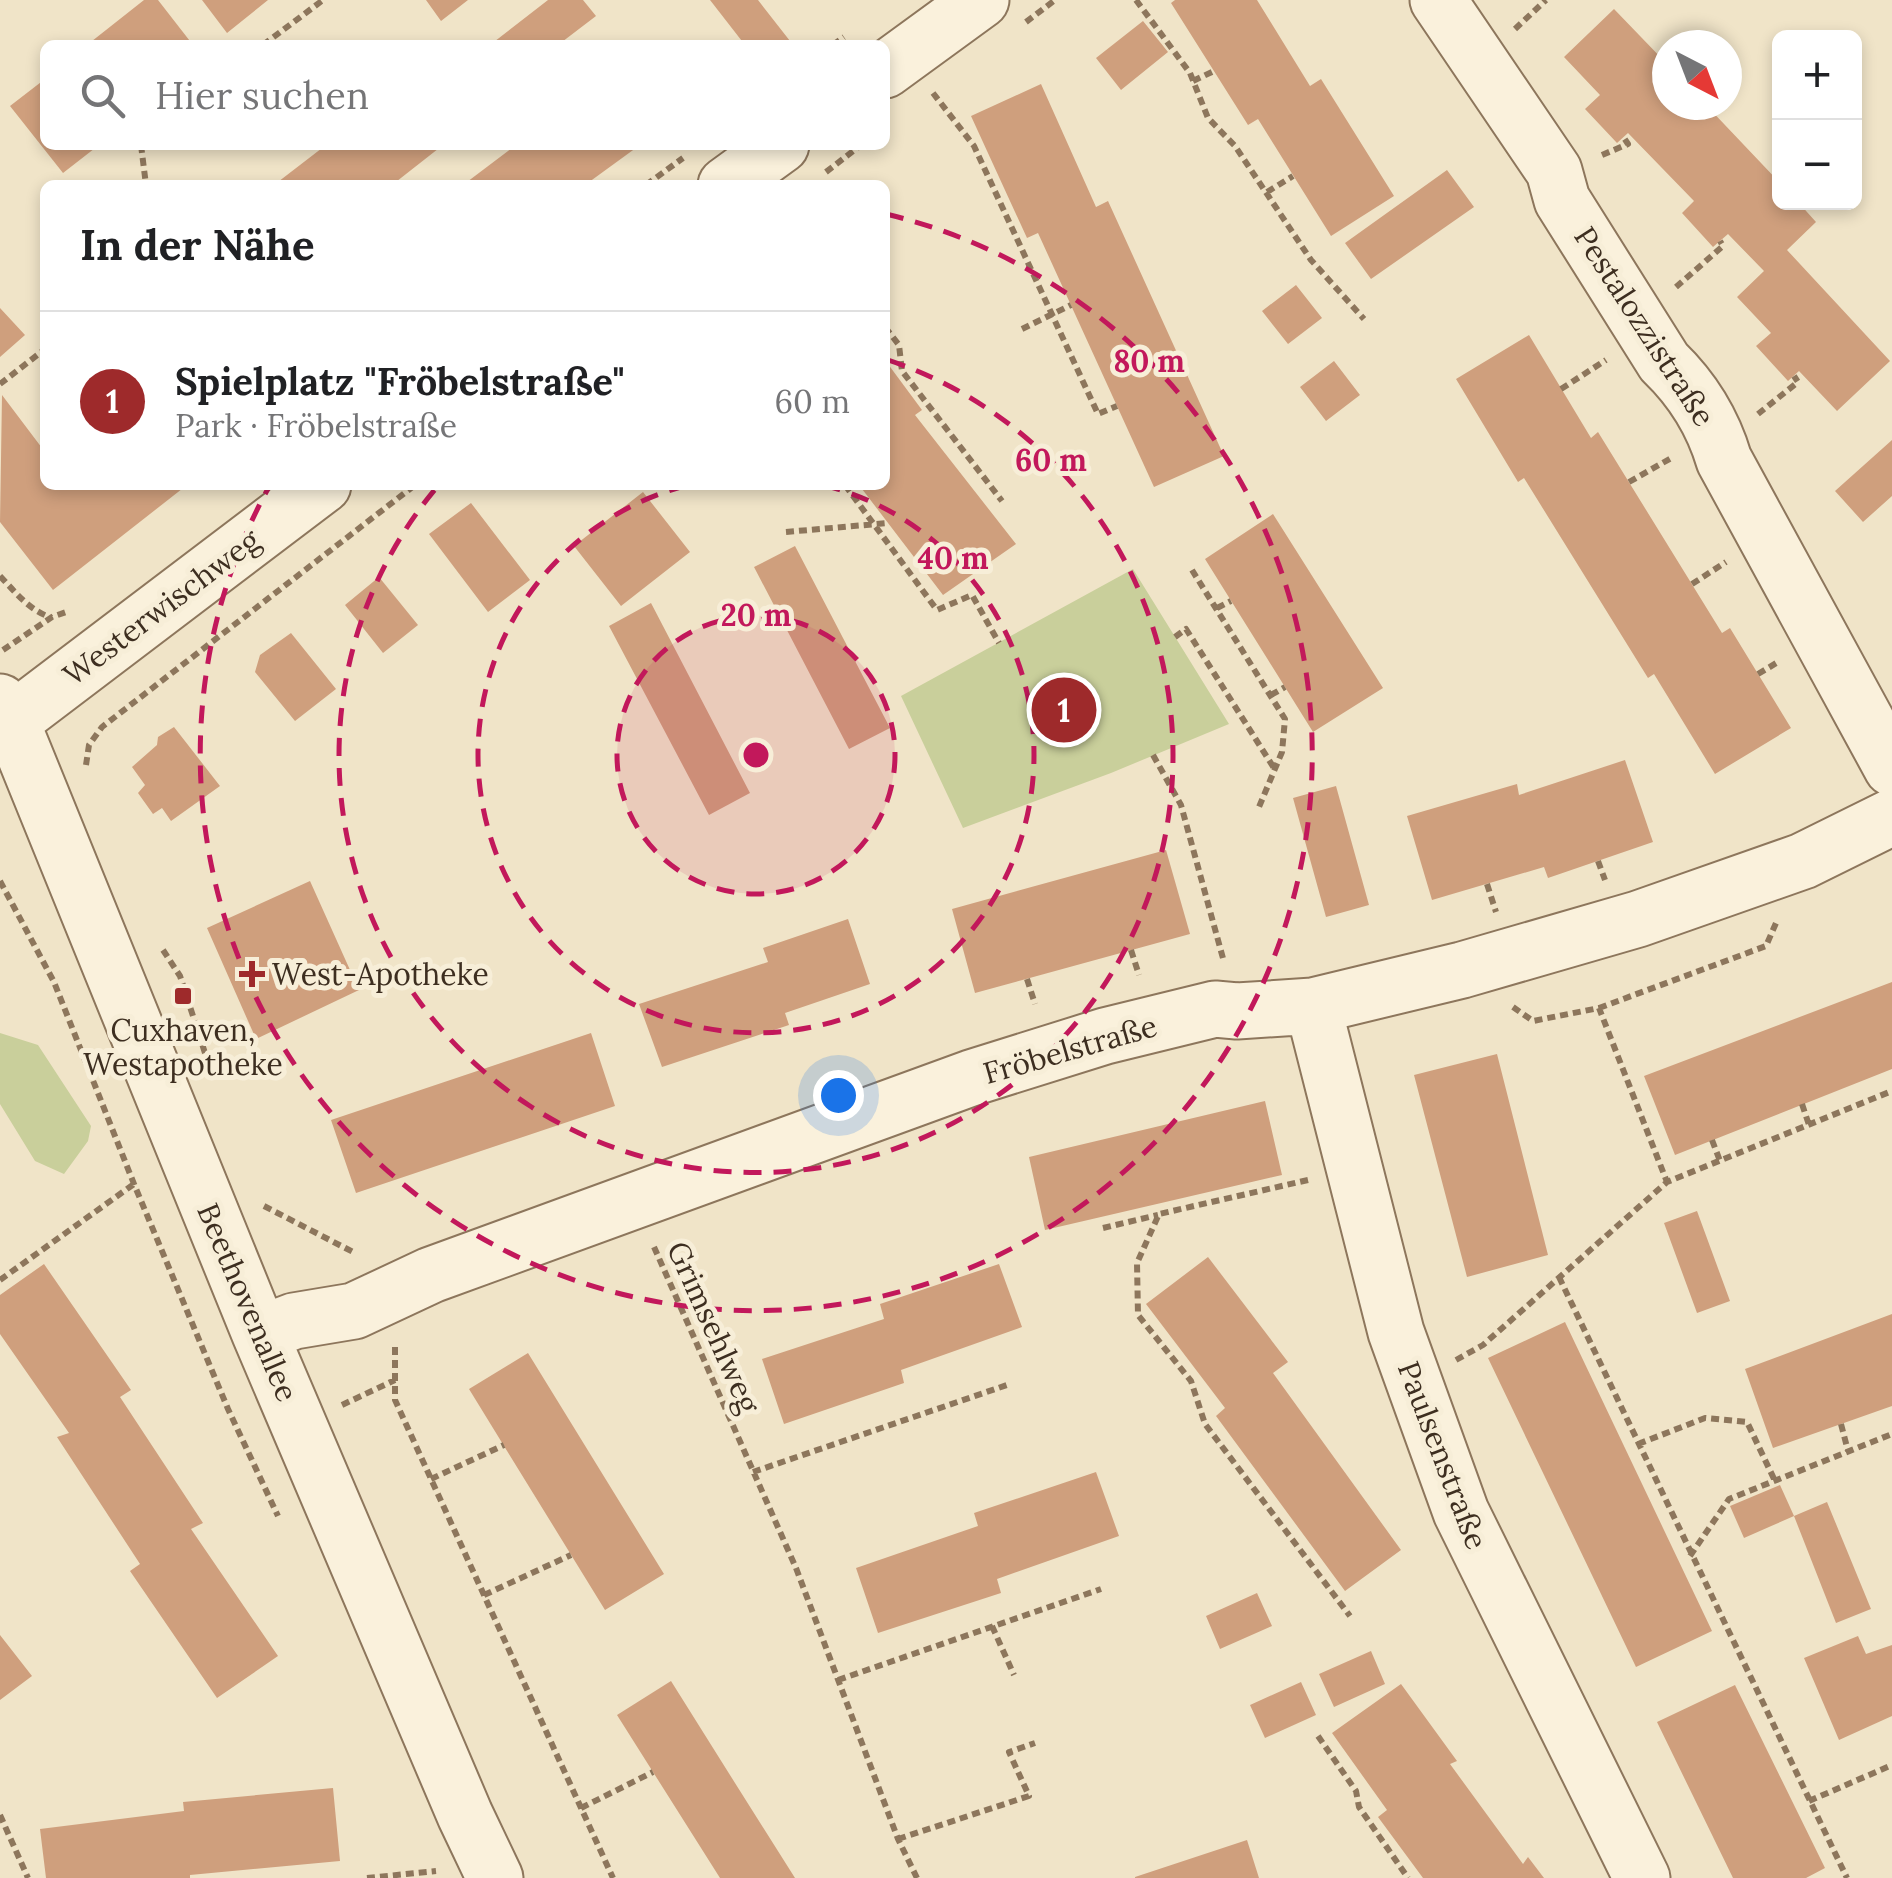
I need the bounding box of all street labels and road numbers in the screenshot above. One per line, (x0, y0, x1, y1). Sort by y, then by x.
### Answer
street label: Pestalozzistraße (1566, 219, 1724, 433)
street label: Westerwischweg (55, 520, 269, 694)
street label: Fröbelstraße (979, 1006, 1161, 1092)
street label: Beethovenallee (189, 1197, 307, 1407)
street label: Grimsehlweg (658, 1235, 769, 1420)
street label: Paulsenstraße (1390, 1356, 1496, 1554)

